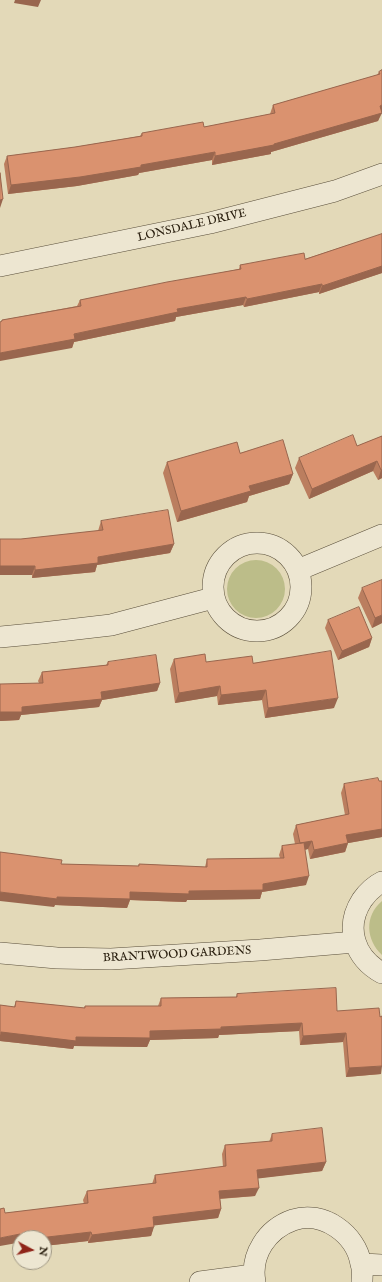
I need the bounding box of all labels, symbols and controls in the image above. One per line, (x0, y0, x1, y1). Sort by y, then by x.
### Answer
street label: LONSDALE DRIVE (136, 206, 248, 246)
street label: BRANTWOOD GARDENS (102, 944, 252, 966)
north arrow (12, 1230, 52, 1270)
text: N (35, 1246, 50, 1257)

